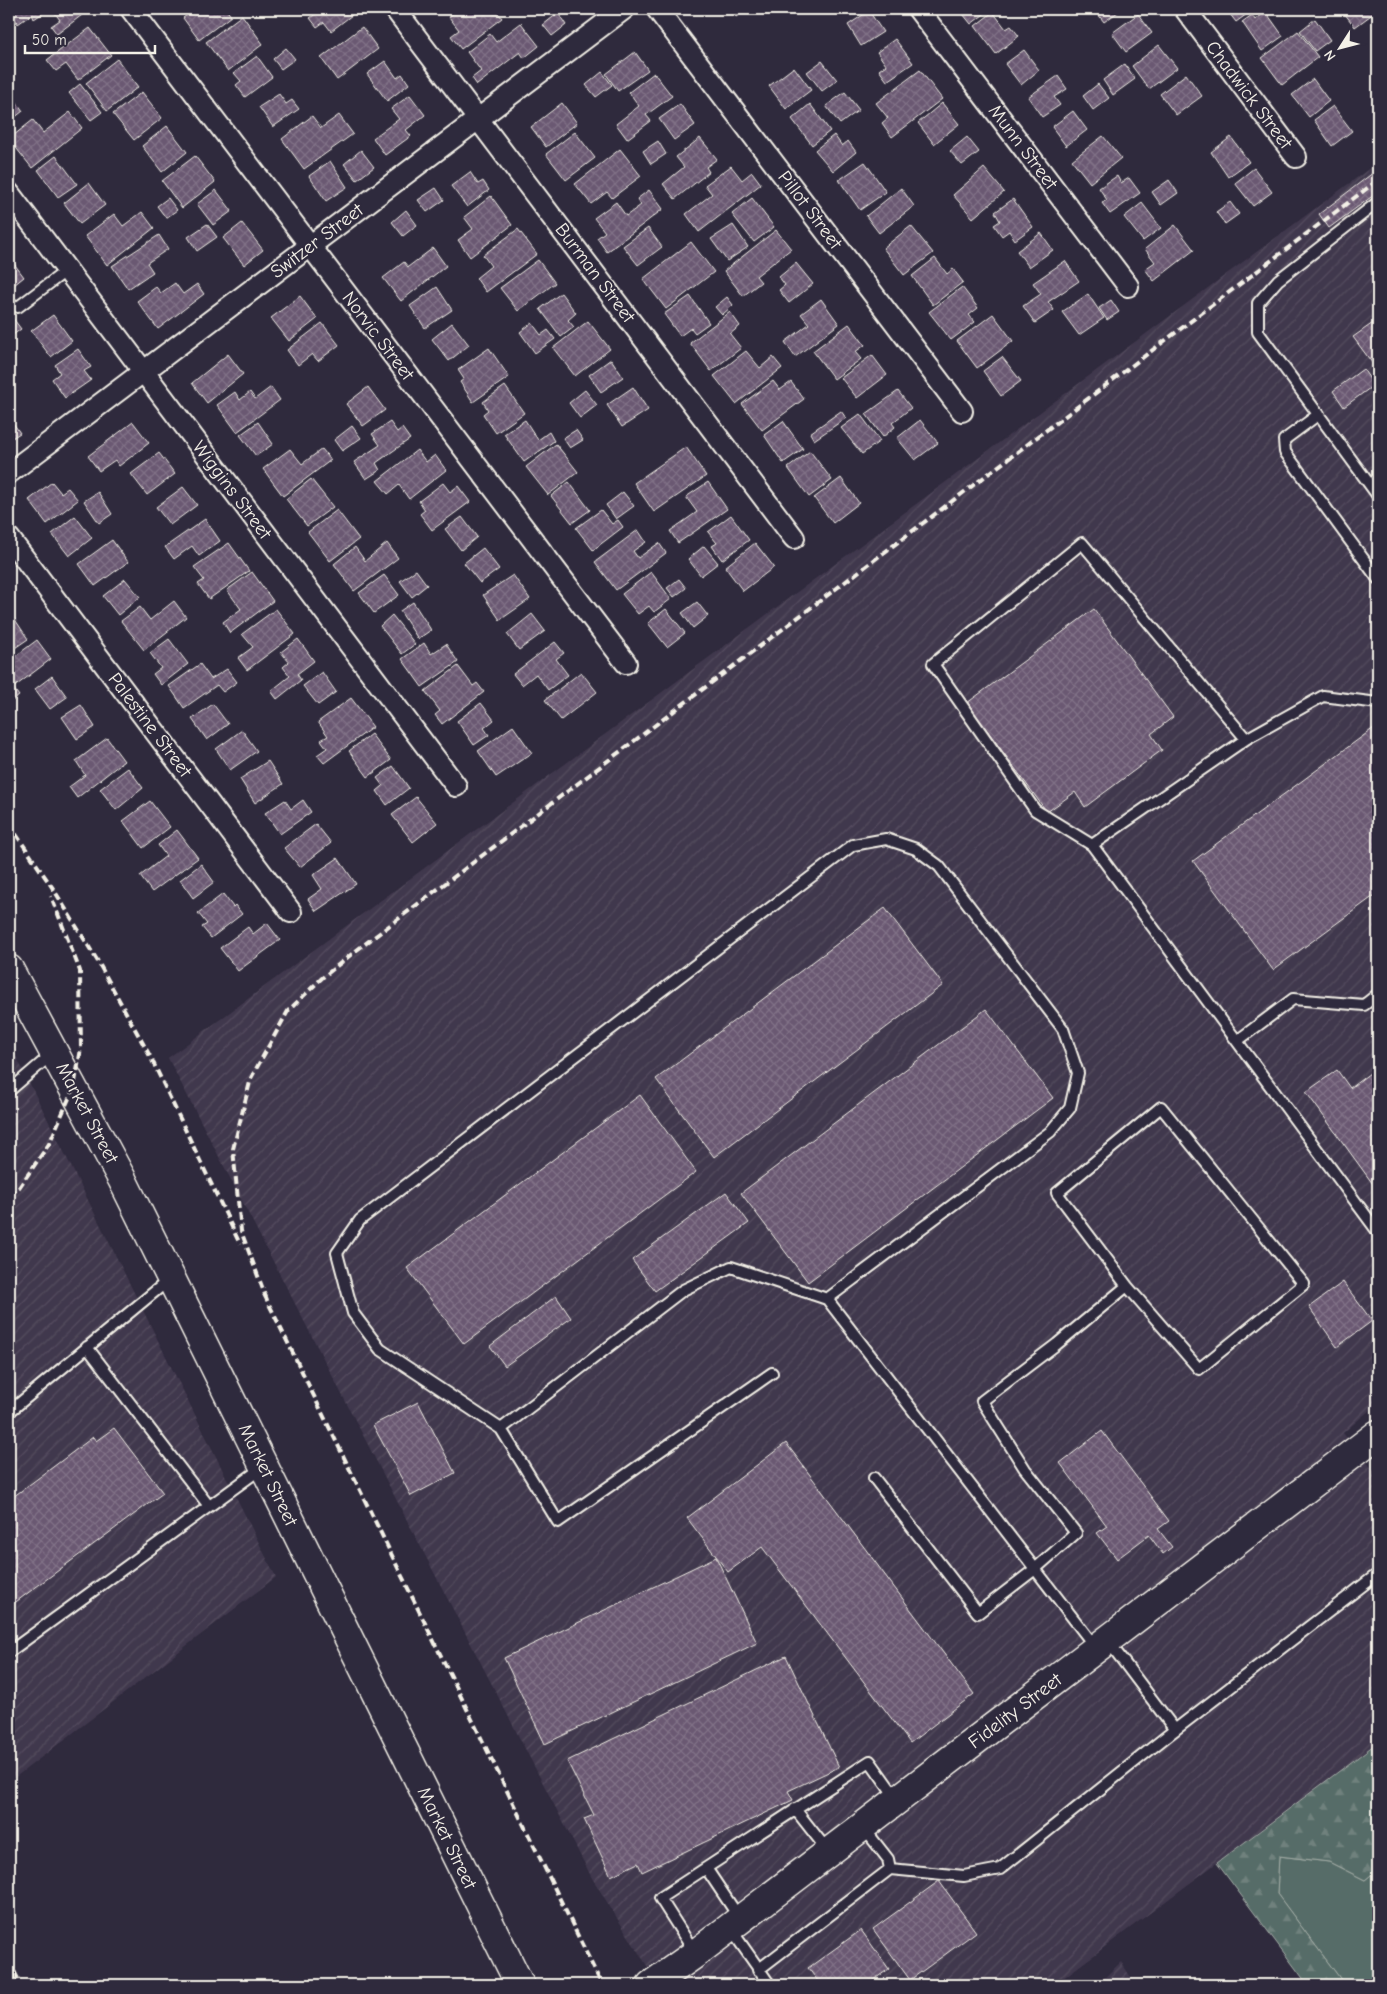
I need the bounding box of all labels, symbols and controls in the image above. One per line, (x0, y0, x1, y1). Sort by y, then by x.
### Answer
scale bar (25, 22, 155, 54)
north arrow (1314, 22, 1364, 72)
text: 50 m (32, 31, 67, 49)
street label: Chadwick Street (1201, 37, 1297, 154)
text: N (1320, 47, 1339, 64)
street label: Munn Street (984, 100, 1062, 194)
street label: Pillot Street (773, 166, 847, 254)
street label: Switzer Street (266, 199, 368, 283)
street label: Burman Street (550, 219, 640, 328)
street label: Norvic Street (337, 287, 419, 385)
street label: Wiggins Street (188, 436, 277, 544)
street label: Palestine Street (104, 668, 197, 782)
street label: Market Street (51, 1059, 123, 1168)
street label: Market Street (234, 1420, 302, 1530)
street label: Fidelity Street (964, 1668, 1066, 1753)
street label: Market Street (413, 1783, 481, 1893)

